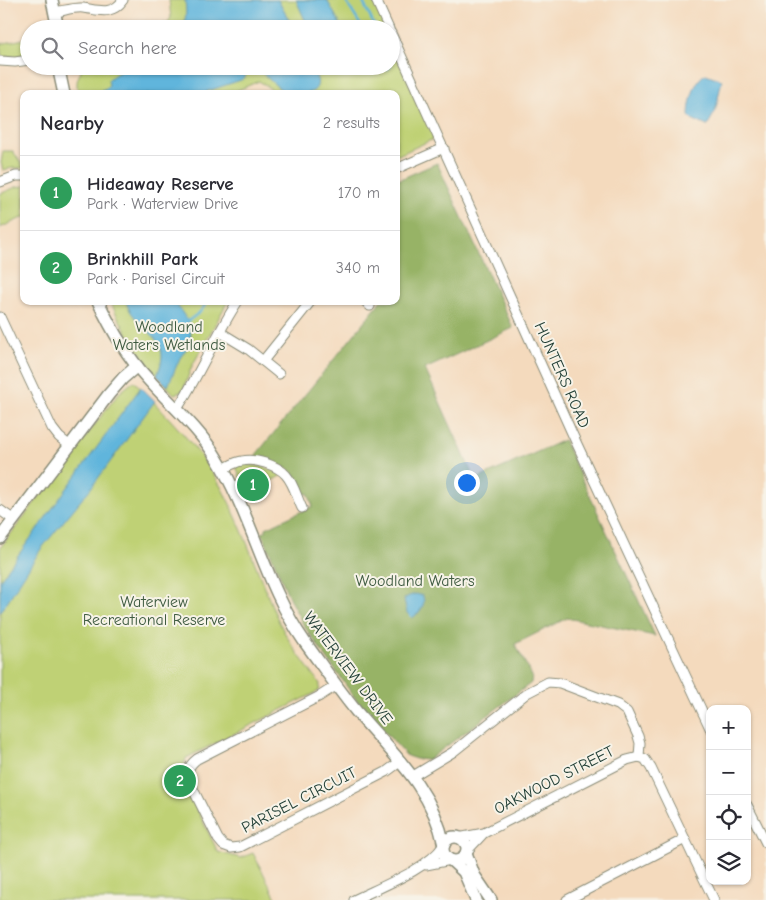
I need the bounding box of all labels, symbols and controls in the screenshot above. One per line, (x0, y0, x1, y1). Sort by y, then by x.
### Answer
search box (20, 20, 400, 75)
icon: search (38, 34, 66, 62)
text: Search here (78, 37, 177, 59)
text: Nearby (40, 111, 104, 135)
text: 2 results (323, 114, 380, 132)
text: Hideaway Reserve (87, 173, 234, 195)
text: 1 (53, 184, 59, 202)
text: 170 m (338, 184, 380, 202)
text: Park · Waterview Drive (87, 195, 238, 213)
text: Brinkhill Park (87, 248, 198, 270)
text: 2 (52, 259, 60, 277)
text: 340 m (336, 259, 380, 277)
text: Park · Parisel Circuit (87, 270, 225, 288)
park label: Woodland Waters Wetlands (113, 318, 226, 354)
street label: HUNTERS ROAD (531, 319, 593, 431)
pin: 1 (237, 466, 269, 504)
your location (454, 470, 480, 496)
park label: Woodland Waters (355, 572, 475, 590)
park label: Waterview Recreational Reserve (83, 593, 225, 629)
street label: WATERVIEW DRIVE (300, 608, 396, 728)
map controls (706, 705, 751, 885)
button: + (706, 705, 751, 750)
street label: OAKWOOD STREET (491, 742, 618, 818)
button: − (706, 750, 751, 795)
pin: 2 (164, 762, 196, 800)
street label: PARISEL CIRCUIT (239, 763, 360, 837)
button: locate (706, 795, 751, 840)
button: layers (706, 840, 751, 885)

